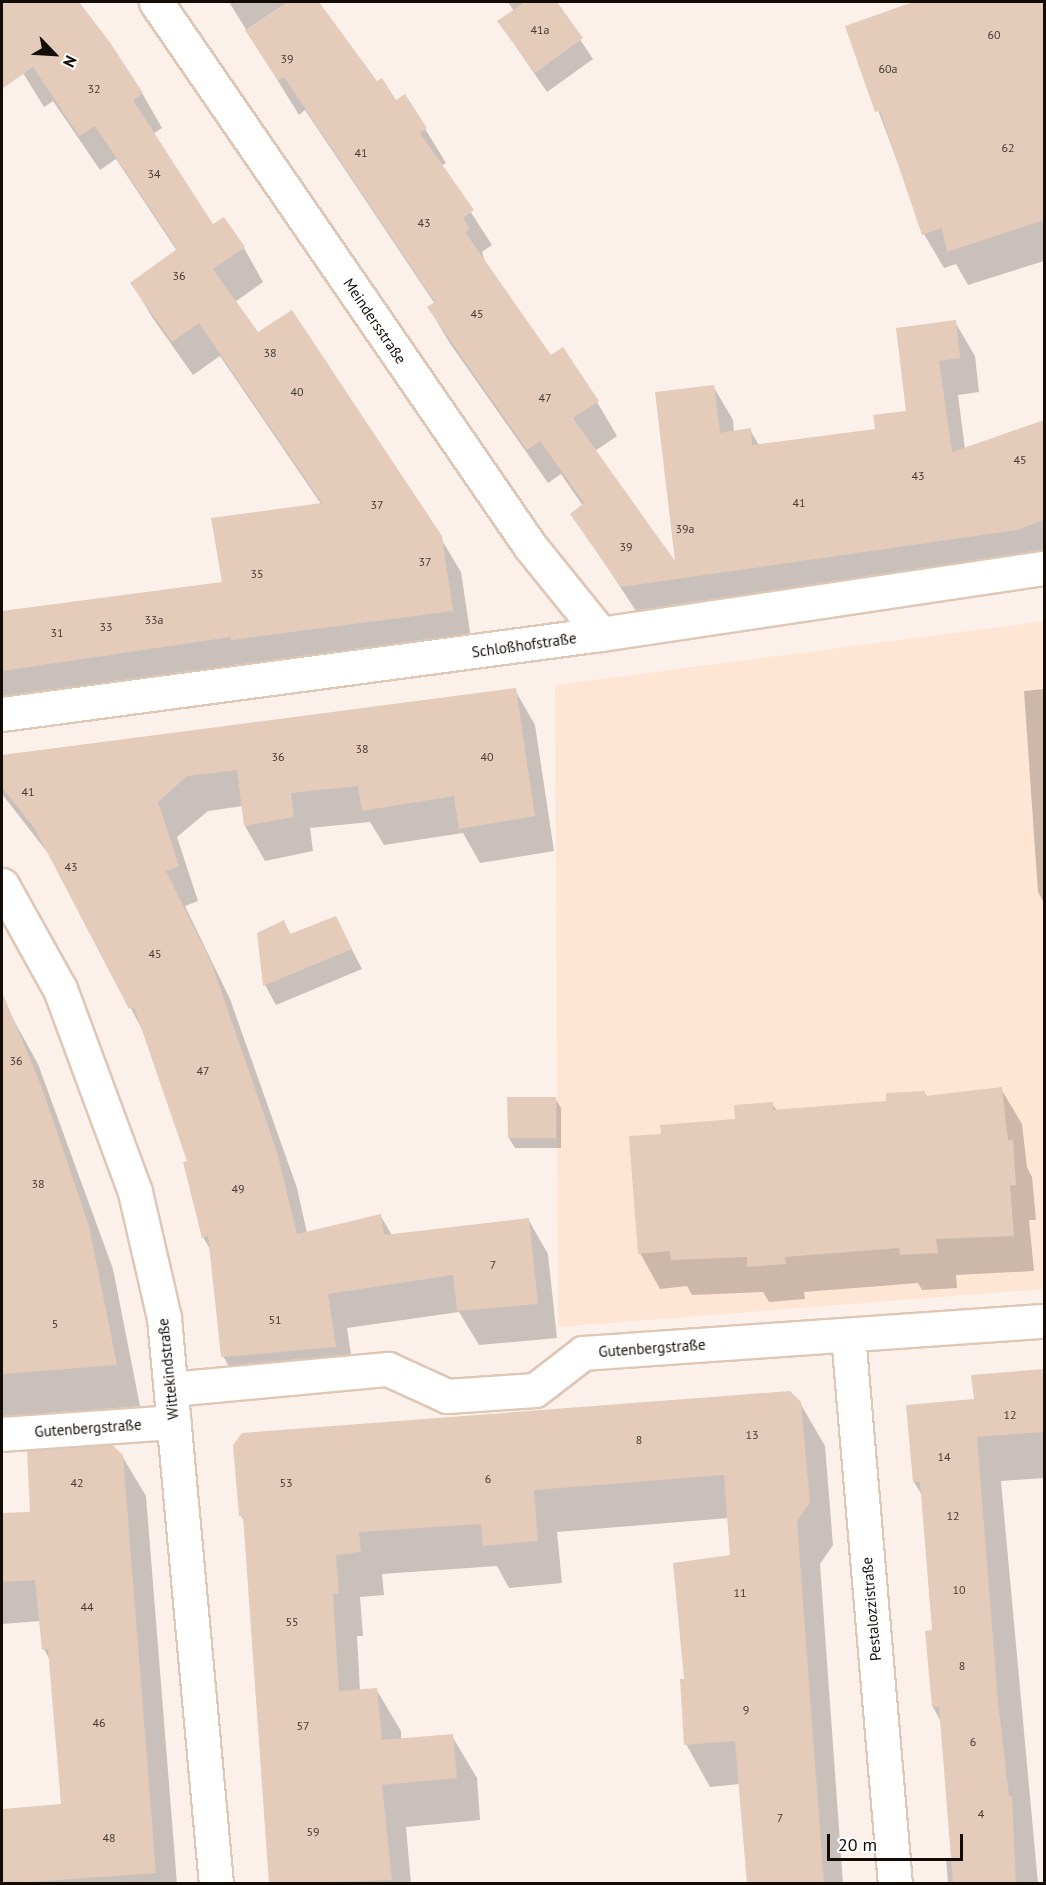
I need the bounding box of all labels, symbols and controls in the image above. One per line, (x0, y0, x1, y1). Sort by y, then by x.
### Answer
house number: 41a (530, 23, 550, 37)
north arrow (24, 24, 84, 84)
house number: 60 (987, 28, 1001, 42)
house number: 39 (280, 52, 294, 66)
text: N (59, 53, 82, 71)
house number: 60a (878, 62, 898, 76)
house number: 32 (87, 82, 101, 96)
house number: 62 (1001, 141, 1015, 155)
house number: 41 (354, 146, 368, 160)
house number: 34 (147, 167, 161, 181)
house number: 43 (417, 216, 431, 230)
house number: 36 (172, 269, 186, 283)
street label: Meindersstraße (340, 275, 410, 367)
house number: 45 (470, 307, 484, 321)
house number: 38 (263, 346, 277, 360)
house number: 40 (290, 385, 304, 399)
house number: 47 (538, 391, 552, 405)
house number: 45 (1013, 453, 1027, 467)
house number: 43 (911, 469, 925, 483)
house number: 41 (792, 496, 806, 510)
house number: 37 (370, 498, 384, 512)
house number: 39a (675, 522, 695, 536)
house number: 39 (619, 540, 633, 554)
house number: 37 (418, 555, 432, 569)
house number: 35 (250, 567, 264, 581)
house number: 33a (144, 613, 164, 627)
house number: 33 (99, 620, 113, 634)
house number: 31 (50, 626, 64, 640)
street label: Schloßhofstraße (470, 629, 578, 661)
house number: 38 (355, 742, 369, 756)
house number: 36 (271, 750, 285, 764)
house number: 40 (480, 750, 494, 764)
house number: 41 (21, 785, 35, 799)
house number: 43 (64, 860, 78, 874)
house number: 45 (148, 947, 162, 961)
house number: 36 (9, 1054, 23, 1068)
house number: 47 (196, 1064, 210, 1078)
house number: 38 (31, 1177, 45, 1191)
house number: 49 (231, 1182, 245, 1196)
house number: 7 (490, 1258, 496, 1272)
house number: 51 (268, 1313, 282, 1327)
house number: 5 (52, 1317, 58, 1331)
street label: Wittekindstraße (154, 1317, 182, 1421)
street label: Gutenbergstraße (598, 1335, 706, 1361)
house number: 12 (1003, 1408, 1017, 1422)
street label: Gutenbergstraße (34, 1415, 142, 1441)
house number: 13 (745, 1428, 759, 1442)
house number: 8 (636, 1433, 642, 1447)
house number: 14 (937, 1450, 951, 1464)
house number: 6 (485, 1472, 491, 1486)
house number: 42 (70, 1476, 84, 1490)
house number: 53 (279, 1476, 293, 1490)
house number: 12 (946, 1509, 960, 1523)
street label: Pestalozzistraße (857, 1556, 885, 1662)
house number: 10 (952, 1583, 966, 1597)
house number: 11 (733, 1586, 747, 1600)
house number: 44 (80, 1600, 94, 1614)
house number: 55 (285, 1615, 299, 1629)
house number: 8 (959, 1659, 965, 1673)
house number: 9 (743, 1703, 749, 1717)
house number: 46 (92, 1716, 106, 1730)
house number: 57 (296, 1719, 310, 1733)
house number: 6 (970, 1735, 976, 1749)
house number: 4 (978, 1807, 984, 1821)
house number: 7 (777, 1811, 783, 1825)
scale bar (830, 1822, 966, 1860)
house number: 59 (306, 1825, 320, 1839)
house number: 48 (102, 1831, 116, 1845)
text: 20 m (838, 1833, 877, 1856)

